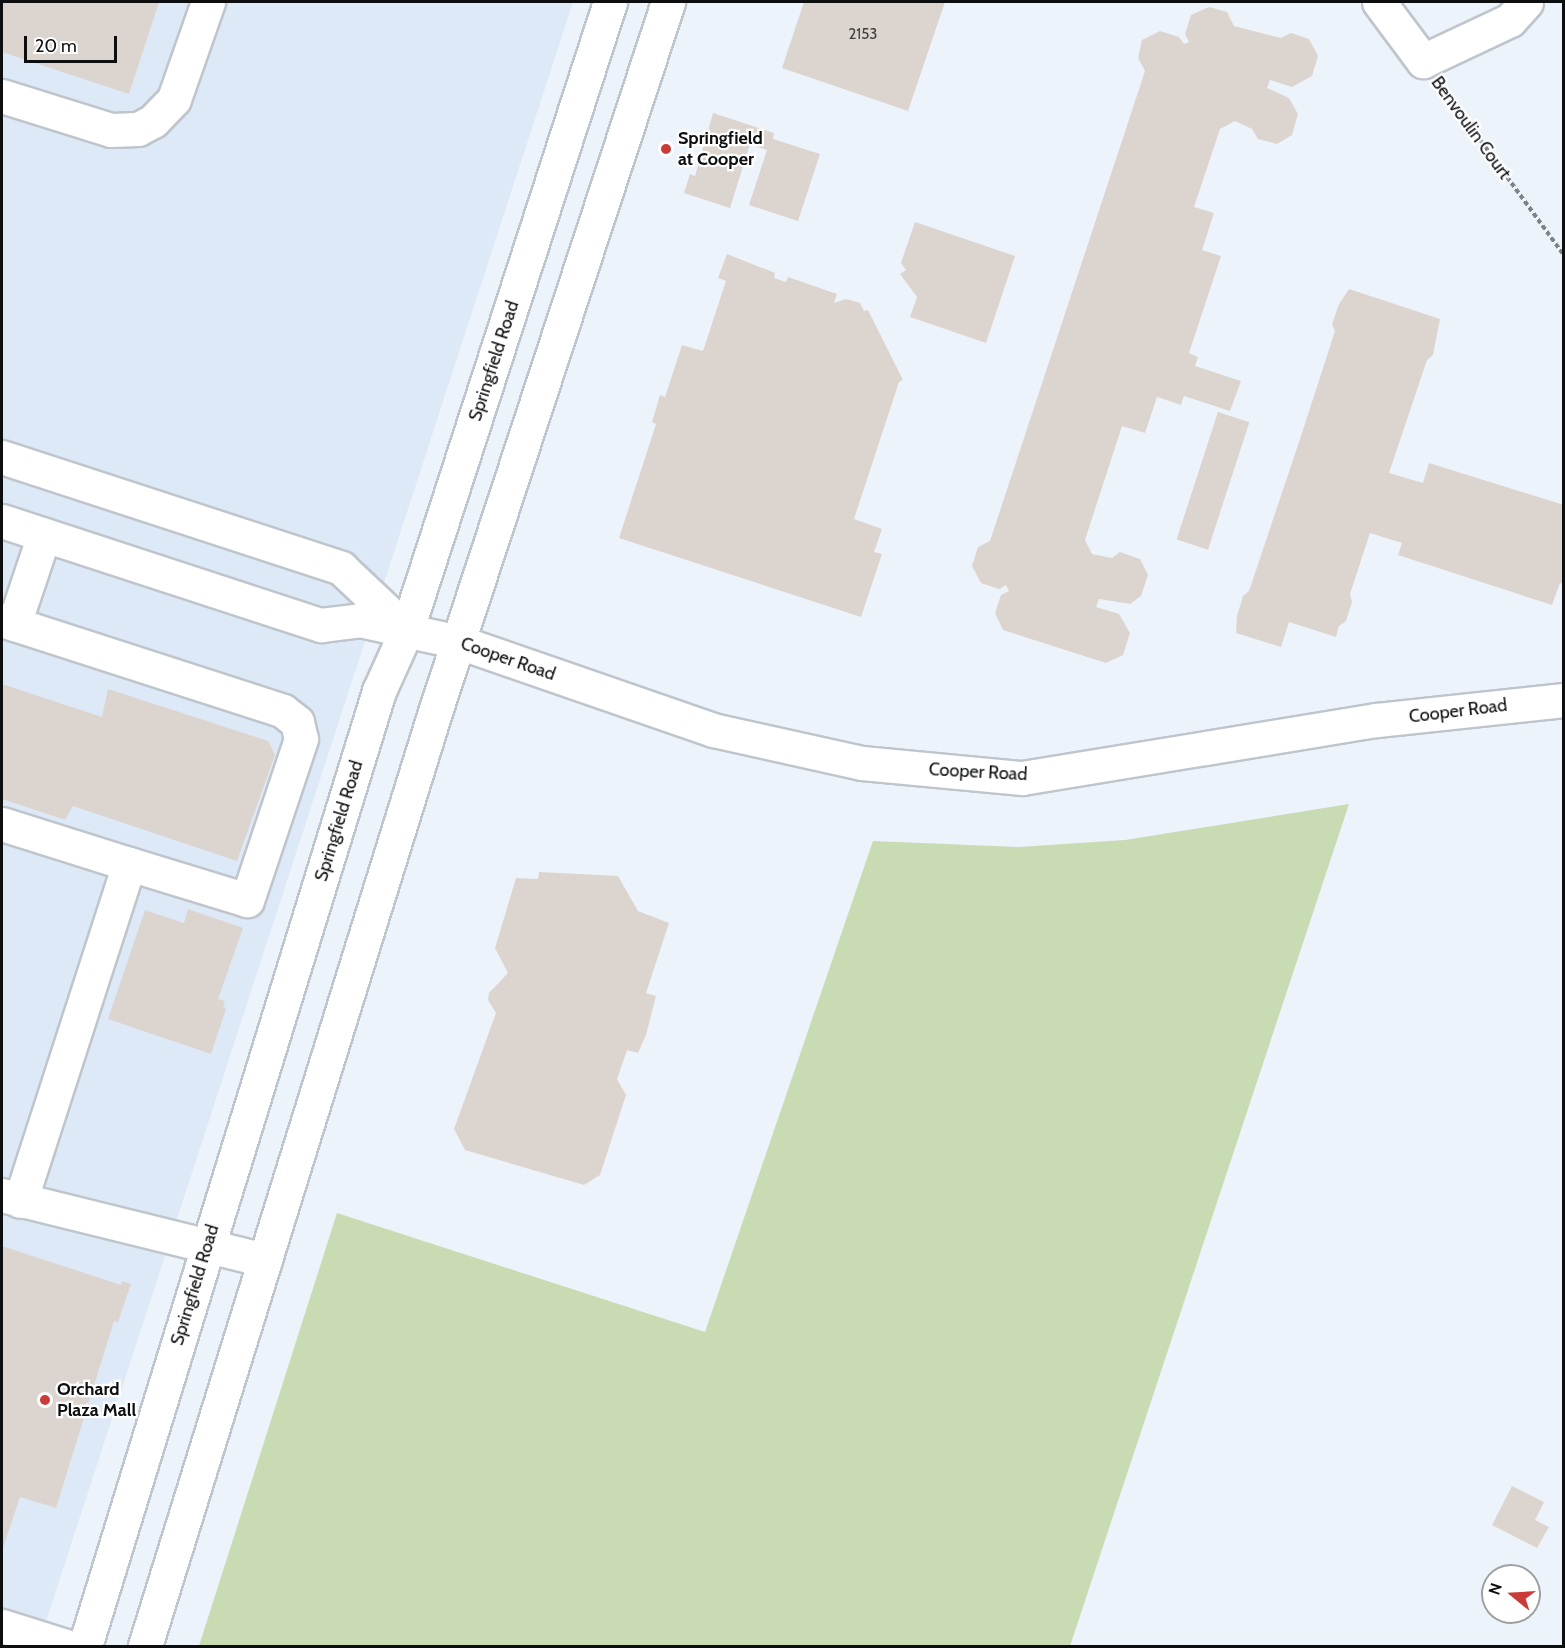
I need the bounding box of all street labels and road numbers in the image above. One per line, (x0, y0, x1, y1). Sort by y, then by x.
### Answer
street label: Benvoulin Court (1426, 72, 1516, 184)
street label: Springfield Road (464, 298, 524, 424)
street label: Cooper Road (458, 633, 558, 685)
street label: Cooper Road (1408, 694, 1508, 728)
street label: Springfield Road (310, 758, 368, 884)
street label: Cooper Road (928, 759, 1028, 785)
street label: Springfield Road (166, 1222, 224, 1348)

